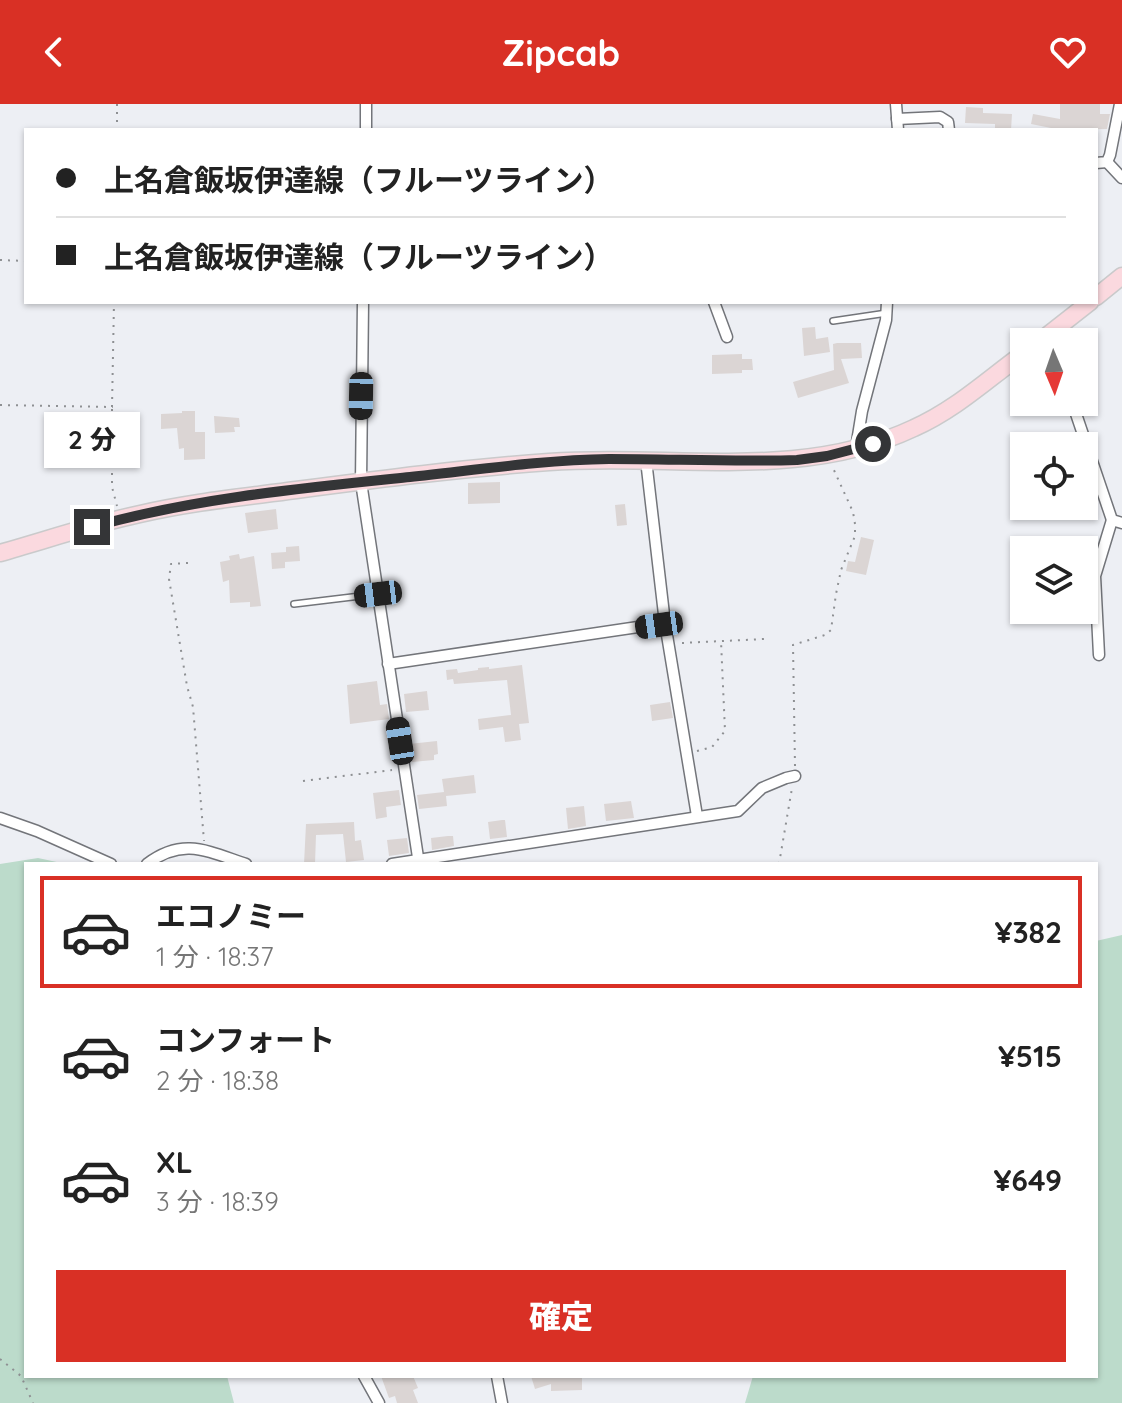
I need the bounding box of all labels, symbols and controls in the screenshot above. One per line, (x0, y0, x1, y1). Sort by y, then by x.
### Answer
icon: back (32, 30, 76, 74)
text: Zipcab (502, 30, 620, 75)
icon: heart (1046, 30, 1090, 74)
text: 上名倉飯坂伊達線（フルーツライン） (104, 161, 613, 199)
text: 上名倉飯坂伊達線（フルーツライン） (104, 238, 613, 276)
north arrow (1010, 328, 1098, 416)
map controls (1010, 328, 1098, 624)
car (349, 372, 373, 420)
callout: 2 分 (44, 411, 140, 467)
text: 2 分 (68, 423, 116, 456)
route start (855, 426, 891, 462)
button: locate (1010, 432, 1098, 520)
route end (74, 509, 110, 545)
button: layers (1010, 536, 1098, 624)
car (353, 579, 403, 609)
car (634, 610, 684, 640)
car (384, 715, 416, 767)
icon: car (60, 896, 132, 968)
text: エコノミー (156, 897, 306, 935)
text: ¥382 (995, 913, 1062, 951)
text: 1 分 · 18:37 (156, 940, 273, 973)
icon: car (60, 1020, 132, 1092)
text: コンフォート (156, 1021, 335, 1059)
text: ¥515 (998, 1037, 1062, 1075)
text: 2 分 · 18:38 (156, 1064, 279, 1097)
text: XL (156, 1143, 193, 1181)
icon: car (60, 1144, 132, 1216)
text: ¥649 (993, 1161, 1062, 1199)
text: 3 分 · 18:39 (156, 1185, 279, 1218)
button: 確定 (56, 1270, 1066, 1362)

